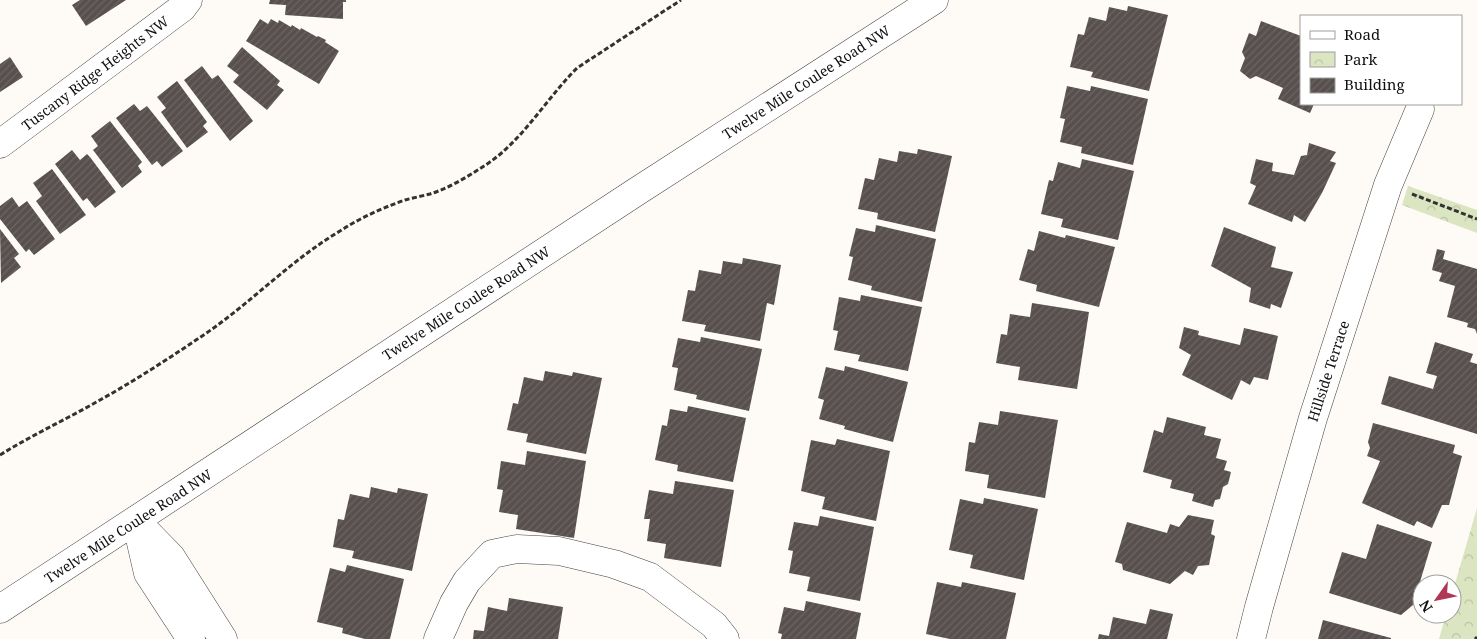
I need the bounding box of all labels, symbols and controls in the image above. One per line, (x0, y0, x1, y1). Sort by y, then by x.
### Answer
street label: Tuscany Ridge Heights NW (18, 11, 173, 135)
legend (1300, 15, 1462, 105)
street label: Twelve Mile Coulee Road NW (719, 20, 894, 143)
text: Road (1344, 24, 1380, 44)
text: Park (1344, 49, 1378, 69)
text: Building (1344, 74, 1405, 94)
street label: Twelve Mile Coulee Road NW (379, 241, 554, 364)
street label: Hillside Terrace (1303, 318, 1353, 424)
street label: Twelve Mile Coulee Road NW (41, 464, 216, 587)
north arrow (1412, 574, 1462, 624)
text: N (1415, 597, 1437, 616)

